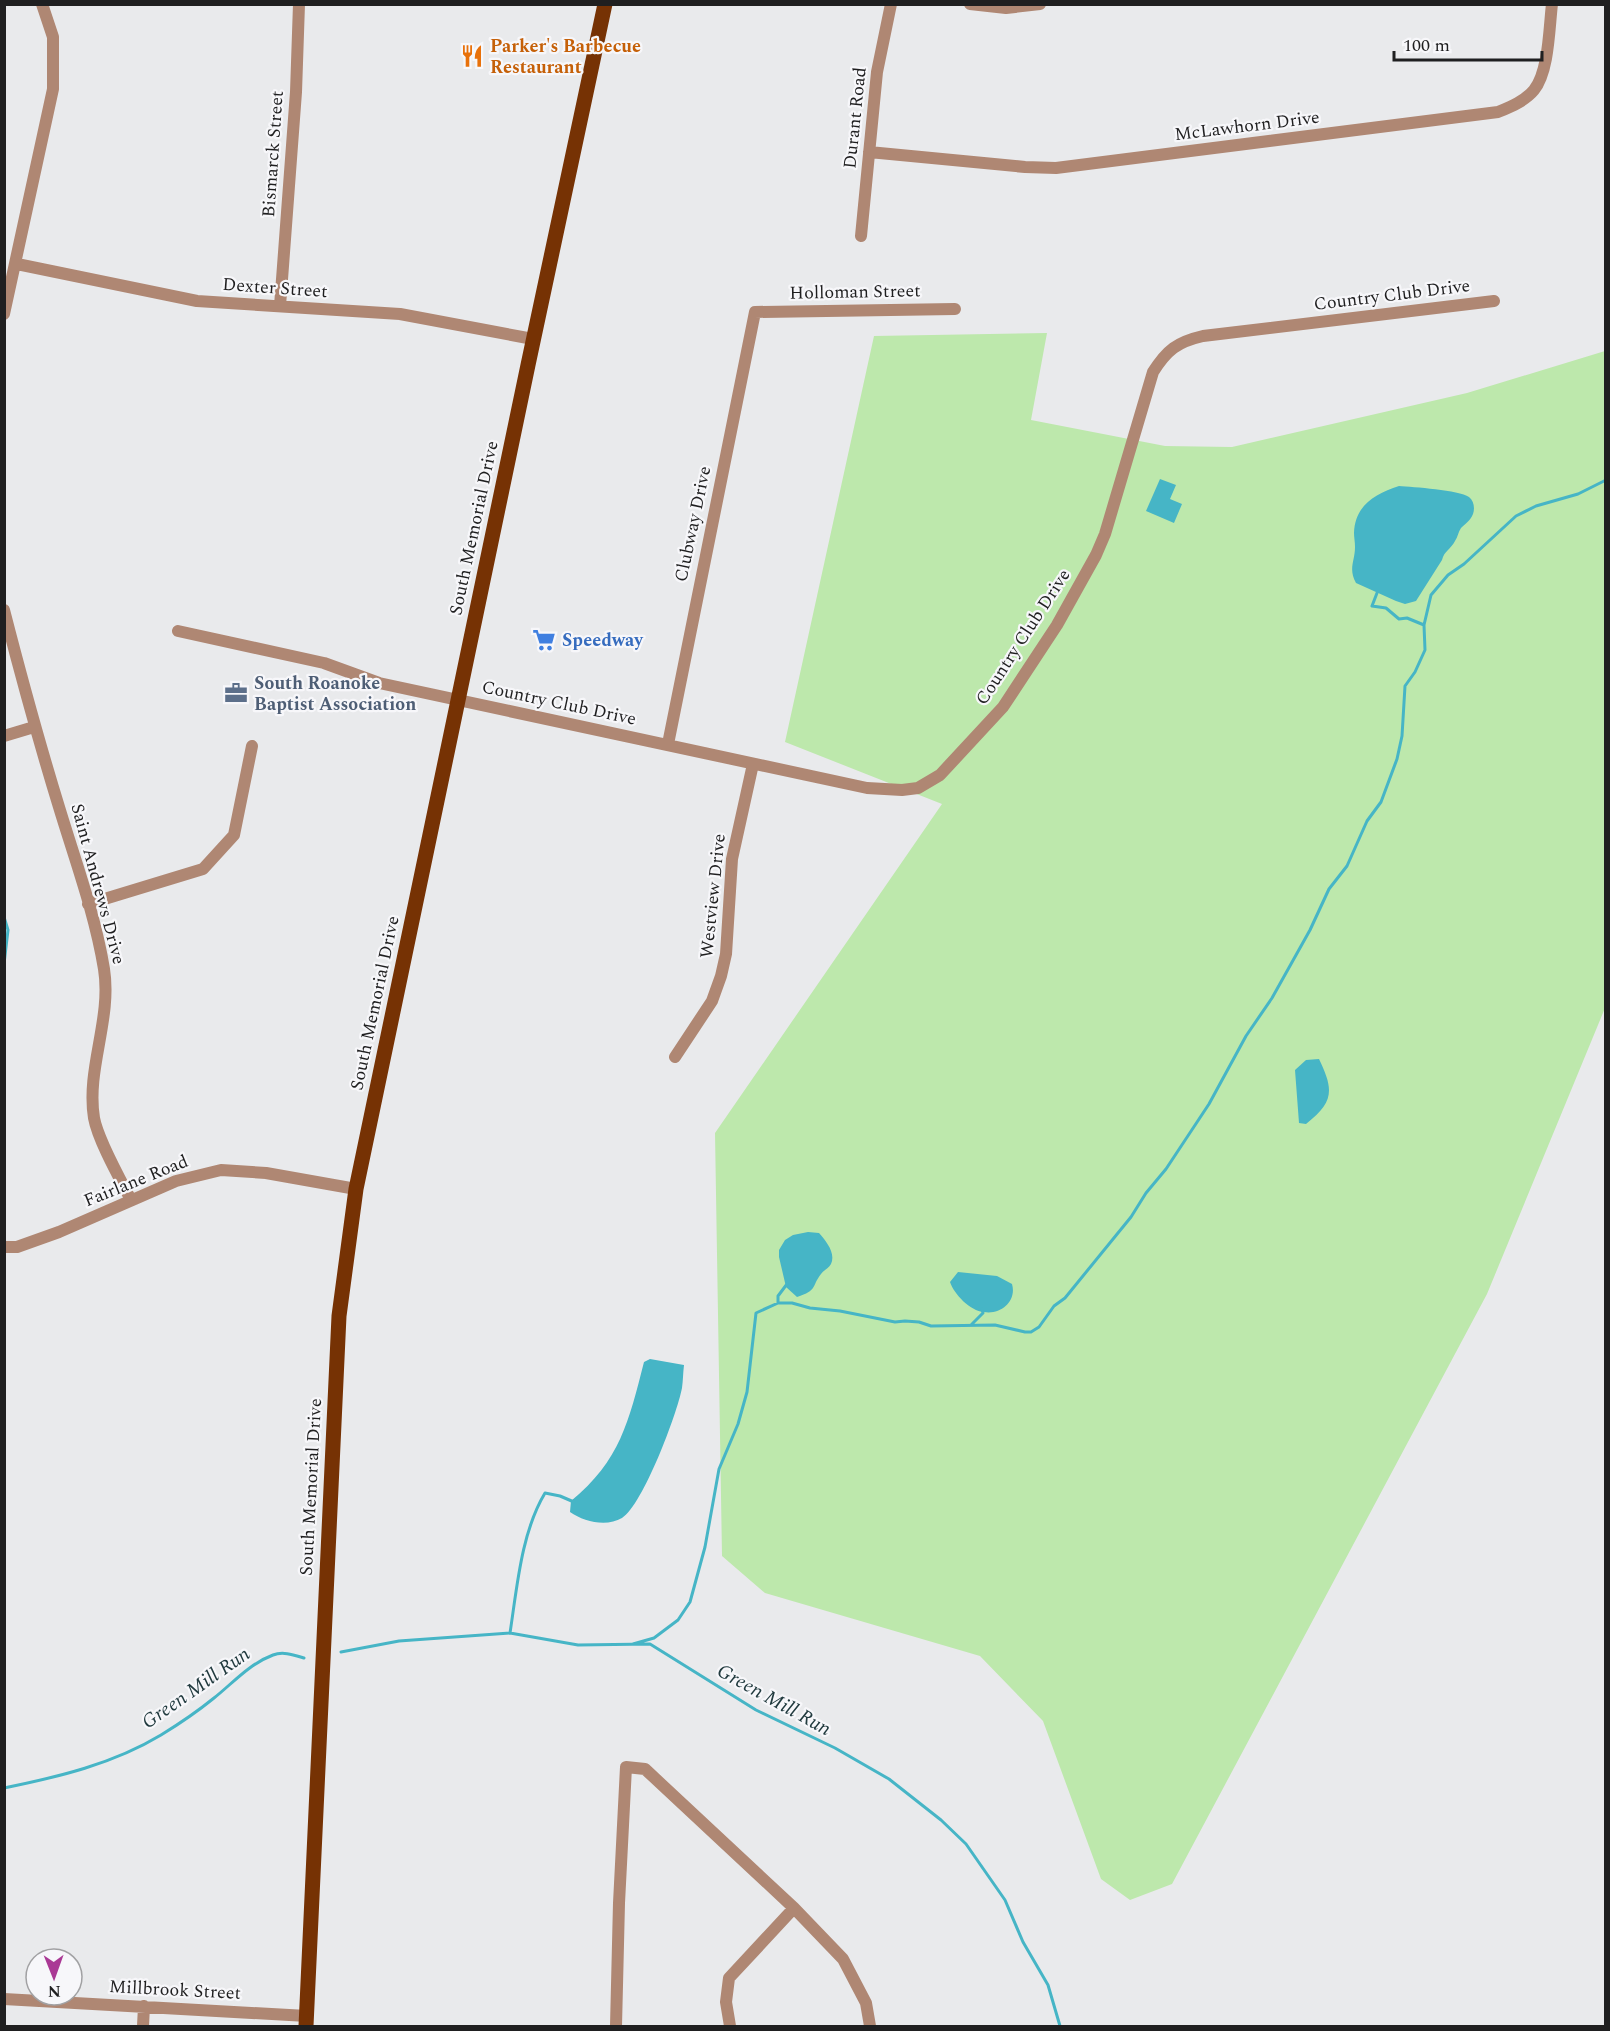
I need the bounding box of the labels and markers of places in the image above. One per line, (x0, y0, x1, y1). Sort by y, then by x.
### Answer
place label: Parker's Barbecue Restaurant (490, 33, 641, 81)
restaurant icon: Parker's Barbecue Restaurant (459, 43, 485, 69)
supermarket icon: Speedway (531, 627, 557, 653)
place label: Speedway (562, 627, 644, 654)
place label: South Roanoke Baptist Association (254, 670, 416, 718)
office icon: South Roanoke Baptist Association (223, 680, 249, 706)

